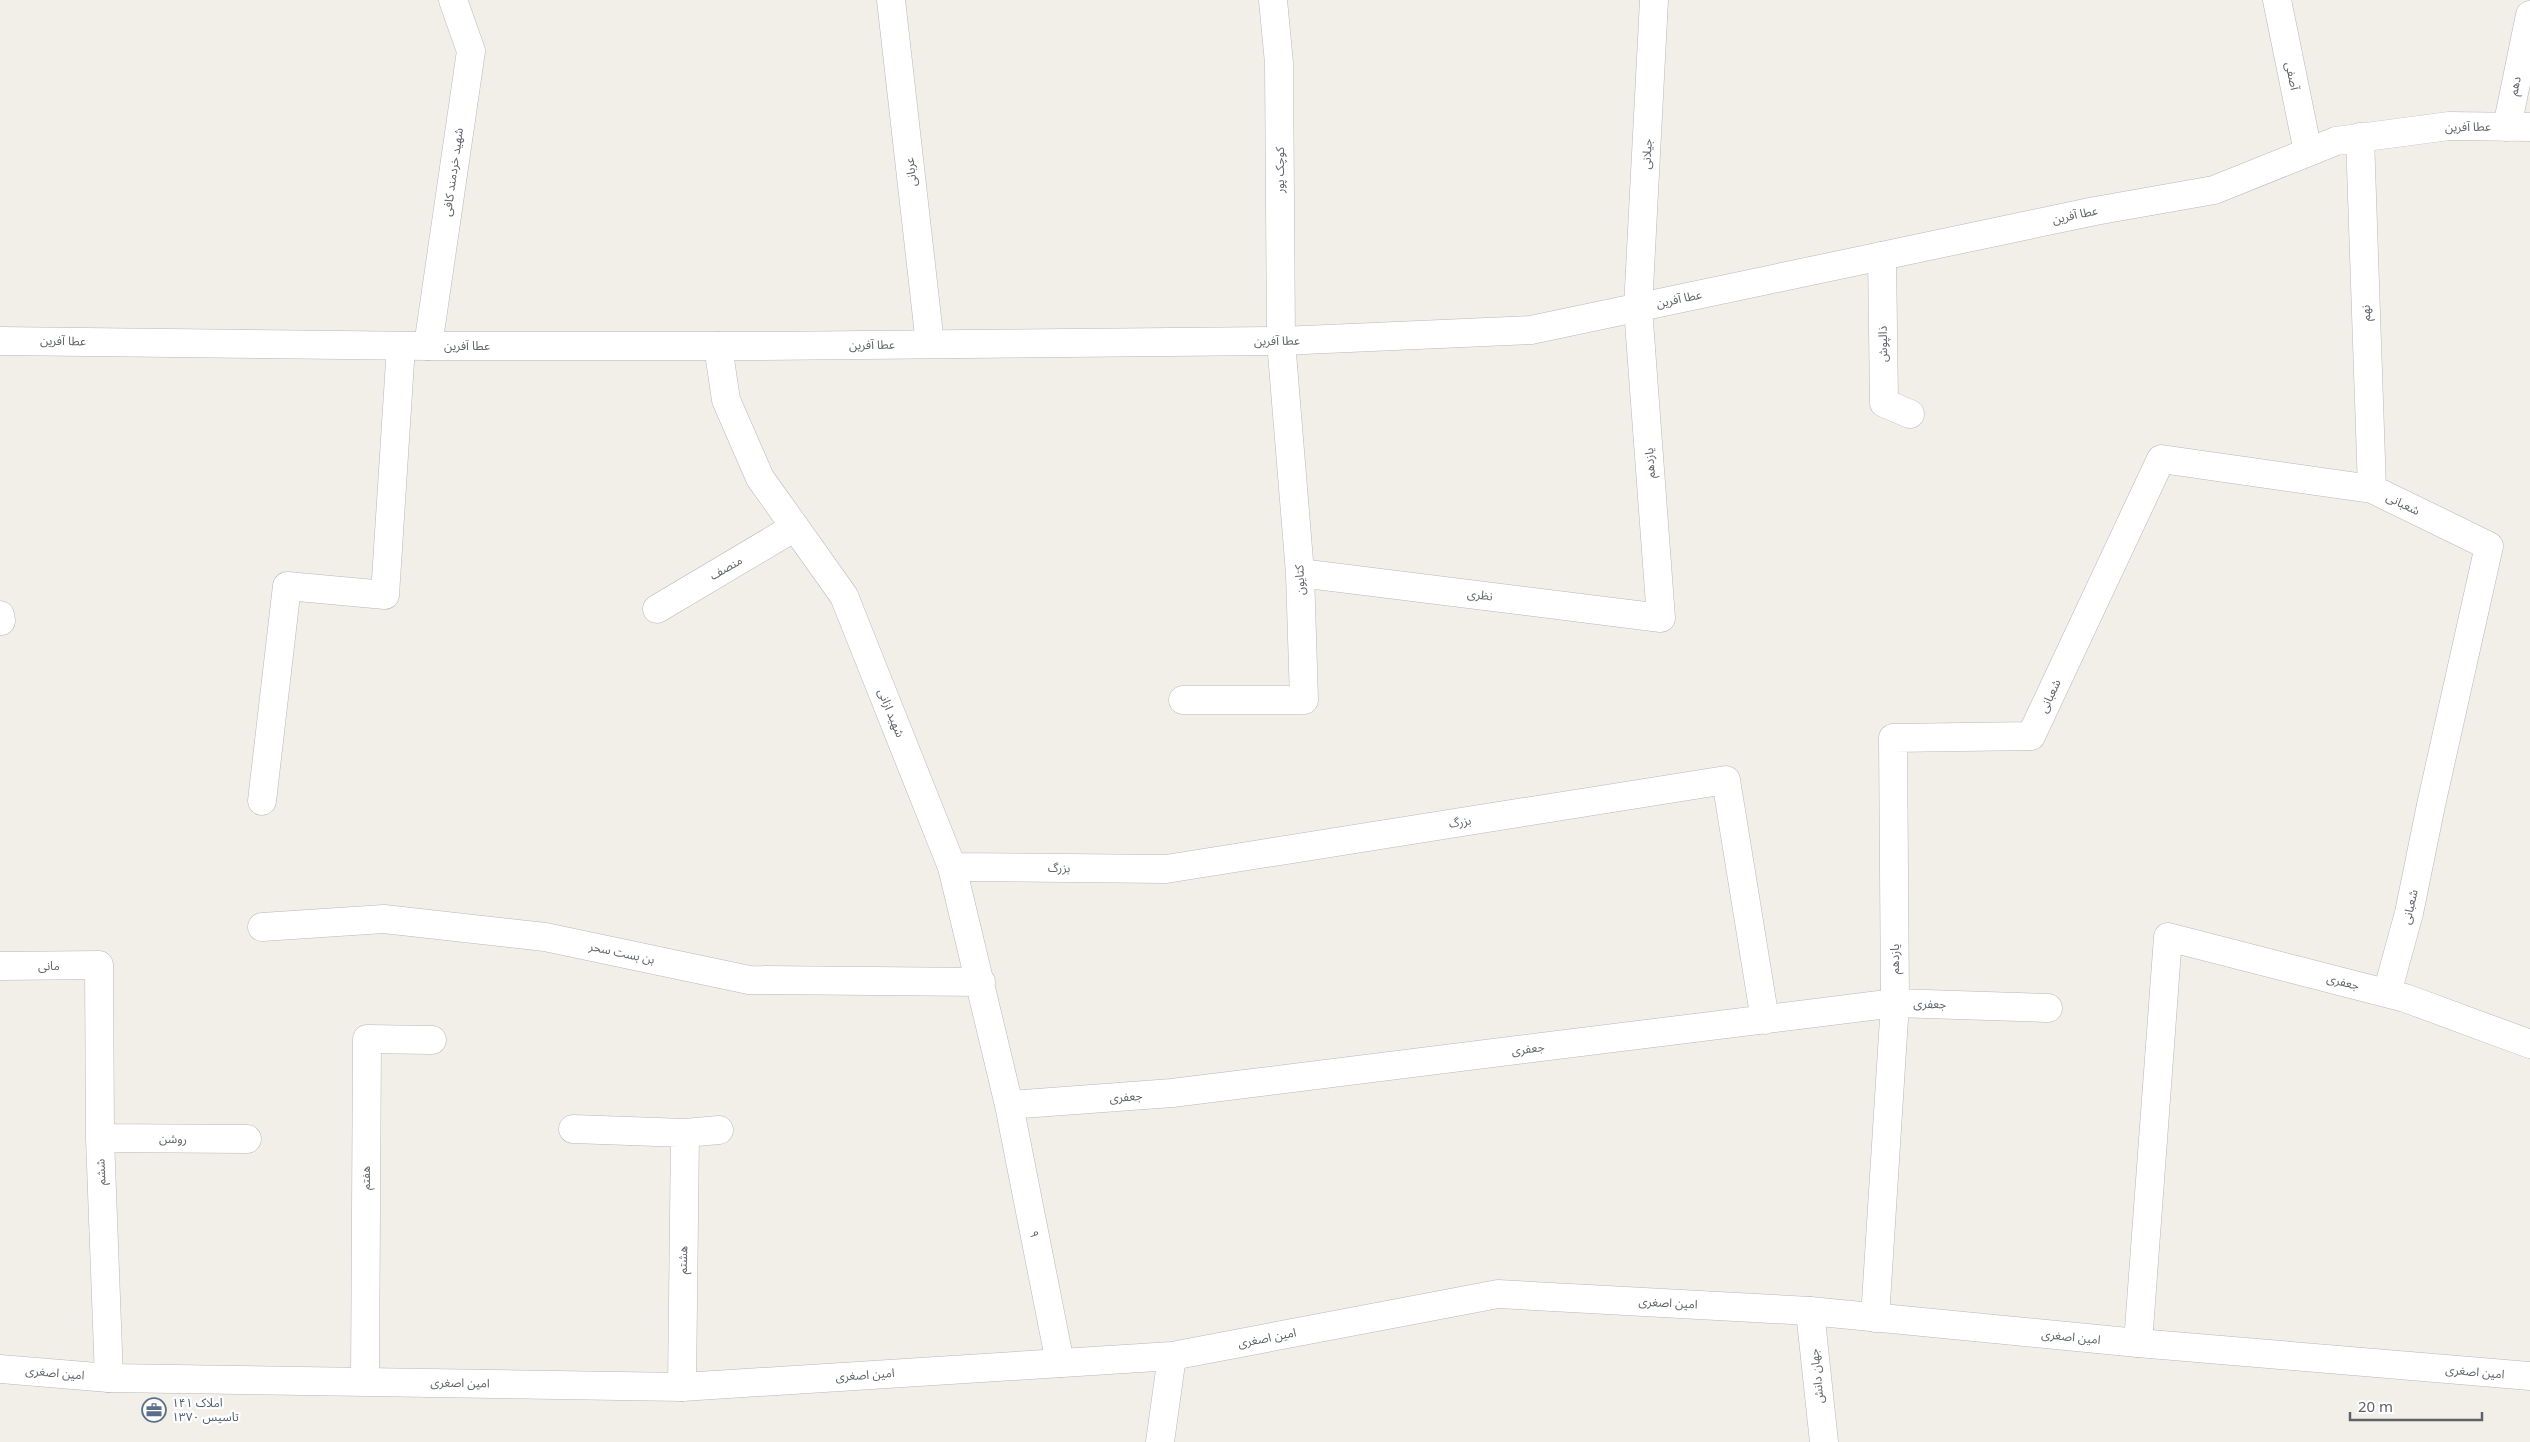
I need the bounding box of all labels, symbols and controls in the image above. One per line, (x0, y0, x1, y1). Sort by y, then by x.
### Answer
street label: آصفی (2281, 60, 2304, 92)
street label: دهم (2504, 74, 2526, 97)
street label: عطا آفرین (2445, 118, 2491, 135)
street label: شهید خردمند کافی (438, 127, 467, 217)
street label: جیلانی (1637, 138, 1656, 170)
street label: کوچک پور (1271, 146, 1288, 194)
street label: عربانی (900, 157, 921, 188)
street label: عطا آفرین (2051, 201, 2099, 228)
street label: عطا آفرین (1655, 285, 1703, 312)
street label: نهم (2357, 305, 2375, 321)
street label: ذالپوش (1874, 325, 1891, 362)
street label: عطا آفرین (40, 332, 86, 349)
street label: عطا آفرین (1254, 332, 1300, 349)
street label: عطا آفرین (849, 336, 895, 353)
street label: عطا آفرین (444, 337, 490, 354)
street label: یازدهم (1640, 447, 1660, 479)
street label: شعبانی (2384, 488, 2423, 519)
street label: منصف (706, 551, 745, 584)
street label: کتایون (1290, 563, 1309, 596)
street label: نظری (1466, 585, 1494, 605)
street label: شعبانی (2034, 676, 2065, 715)
street label: شهید ازانی (874, 686, 909, 740)
street label: بزرگ (1448, 811, 1472, 832)
street label: بزرگ (1048, 859, 1070, 876)
street label: شعبانی (2397, 888, 2422, 926)
street label: بن بست سحر (587, 937, 656, 968)
street label: یازدهم (1886, 944, 1904, 974)
street label: مانی (38, 957, 60, 974)
street label: جعفری (2325, 969, 2361, 994)
street label: جعفری (1913, 994, 1947, 1013)
street label: جعفری (1510, 1038, 1545, 1059)
street label: جعفری (1109, 1087, 1143, 1106)
street label: روشن (159, 1130, 187, 1147)
street label: ششم (92, 1159, 110, 1185)
street label: هفتم (357, 1166, 375, 1190)
street label: ۹ (1025, 1229, 1043, 1239)
street label: هشتم (674, 1246, 692, 1274)
street label: امین اصغری (1638, 1292, 1698, 1313)
street label: امین اصغری (1236, 1323, 1298, 1352)
street label: امین اصغری (2041, 1325, 2102, 1348)
street label: جهان دانش (1805, 1348, 1828, 1404)
street label: امین اصغری (2445, 1360, 2505, 1383)
street label: امین اصغری (25, 1361, 85, 1384)
street label: امین اصغری (835, 1364, 895, 1385)
street label: امین اصغری (430, 1373, 490, 1392)
scale bar (2350, 1390, 2482, 1422)
place label: املاک ۱۴۱ تاسیس ۱۳۷۰ (172, 1394, 239, 1425)
text: 20 m (2358, 1396, 2393, 1416)
office icon: املاک ۱۴۱ تاسیس ۱۳۷۰ (141, 1397, 167, 1423)

